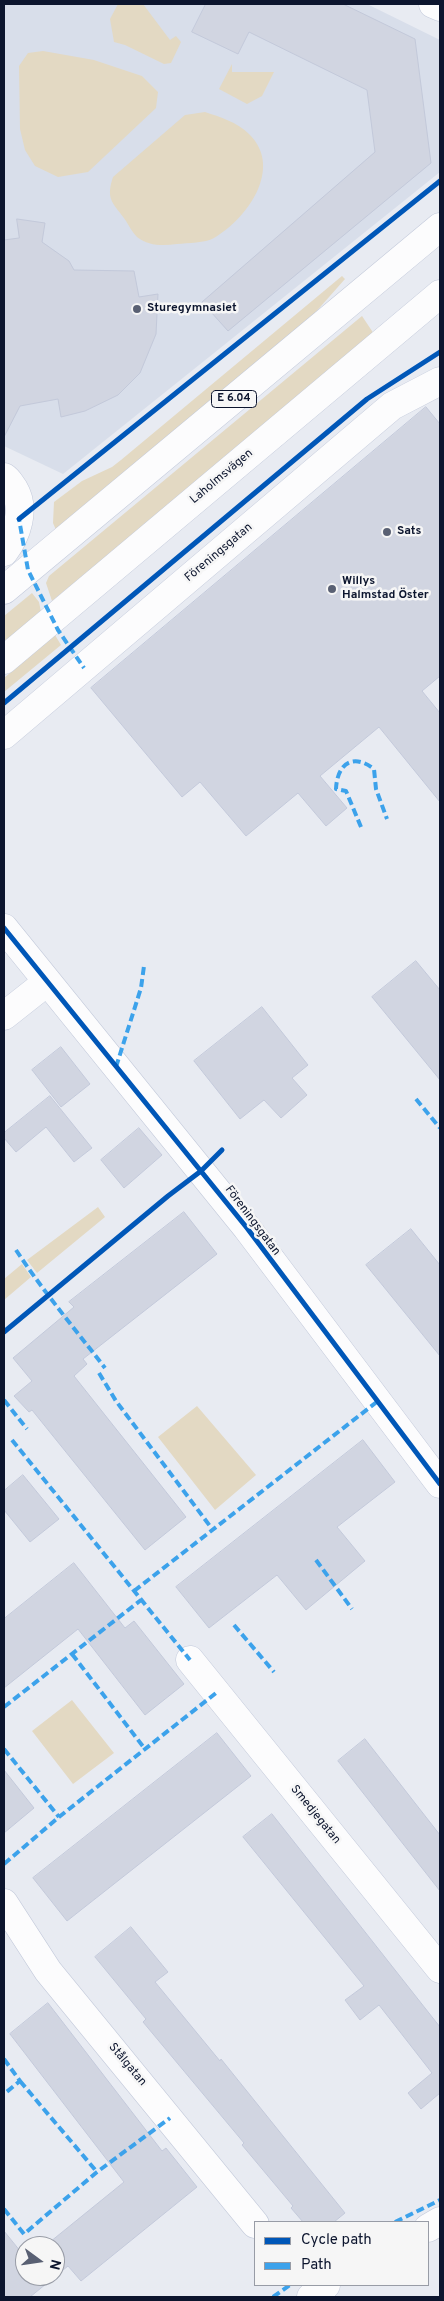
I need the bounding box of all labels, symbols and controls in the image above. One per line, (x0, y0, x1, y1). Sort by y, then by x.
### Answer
place label: Sturegymnasiet (147, 302, 237, 316)
marker: Sturegymnasiet (131, 303, 143, 315)
road number: E 6.04 (212, 390, 256, 408)
street label: Laholmsvägen (188, 447, 256, 507)
street label: Föreningsgatan (182, 521, 256, 585)
place label: Sats (397, 525, 421, 539)
marker: Sats (381, 526, 393, 538)
place label: Willys Halmstad Öster (342, 575, 429, 603)
marker: Willys Halmstad Öster (326, 583, 338, 595)
street label: Föreningsgatan (221, 1183, 283, 1259)
street label: Smedjegatan (287, 1783, 343, 1847)
street label: Stålgatan (105, 2041, 149, 2089)
legend (254, 2221, 429, 2286)
text: Cycle path (301, 2231, 372, 2250)
north arrow (15, 2236, 65, 2286)
text: Path (301, 2256, 332, 2275)
text: N (45, 2258, 64, 2271)

